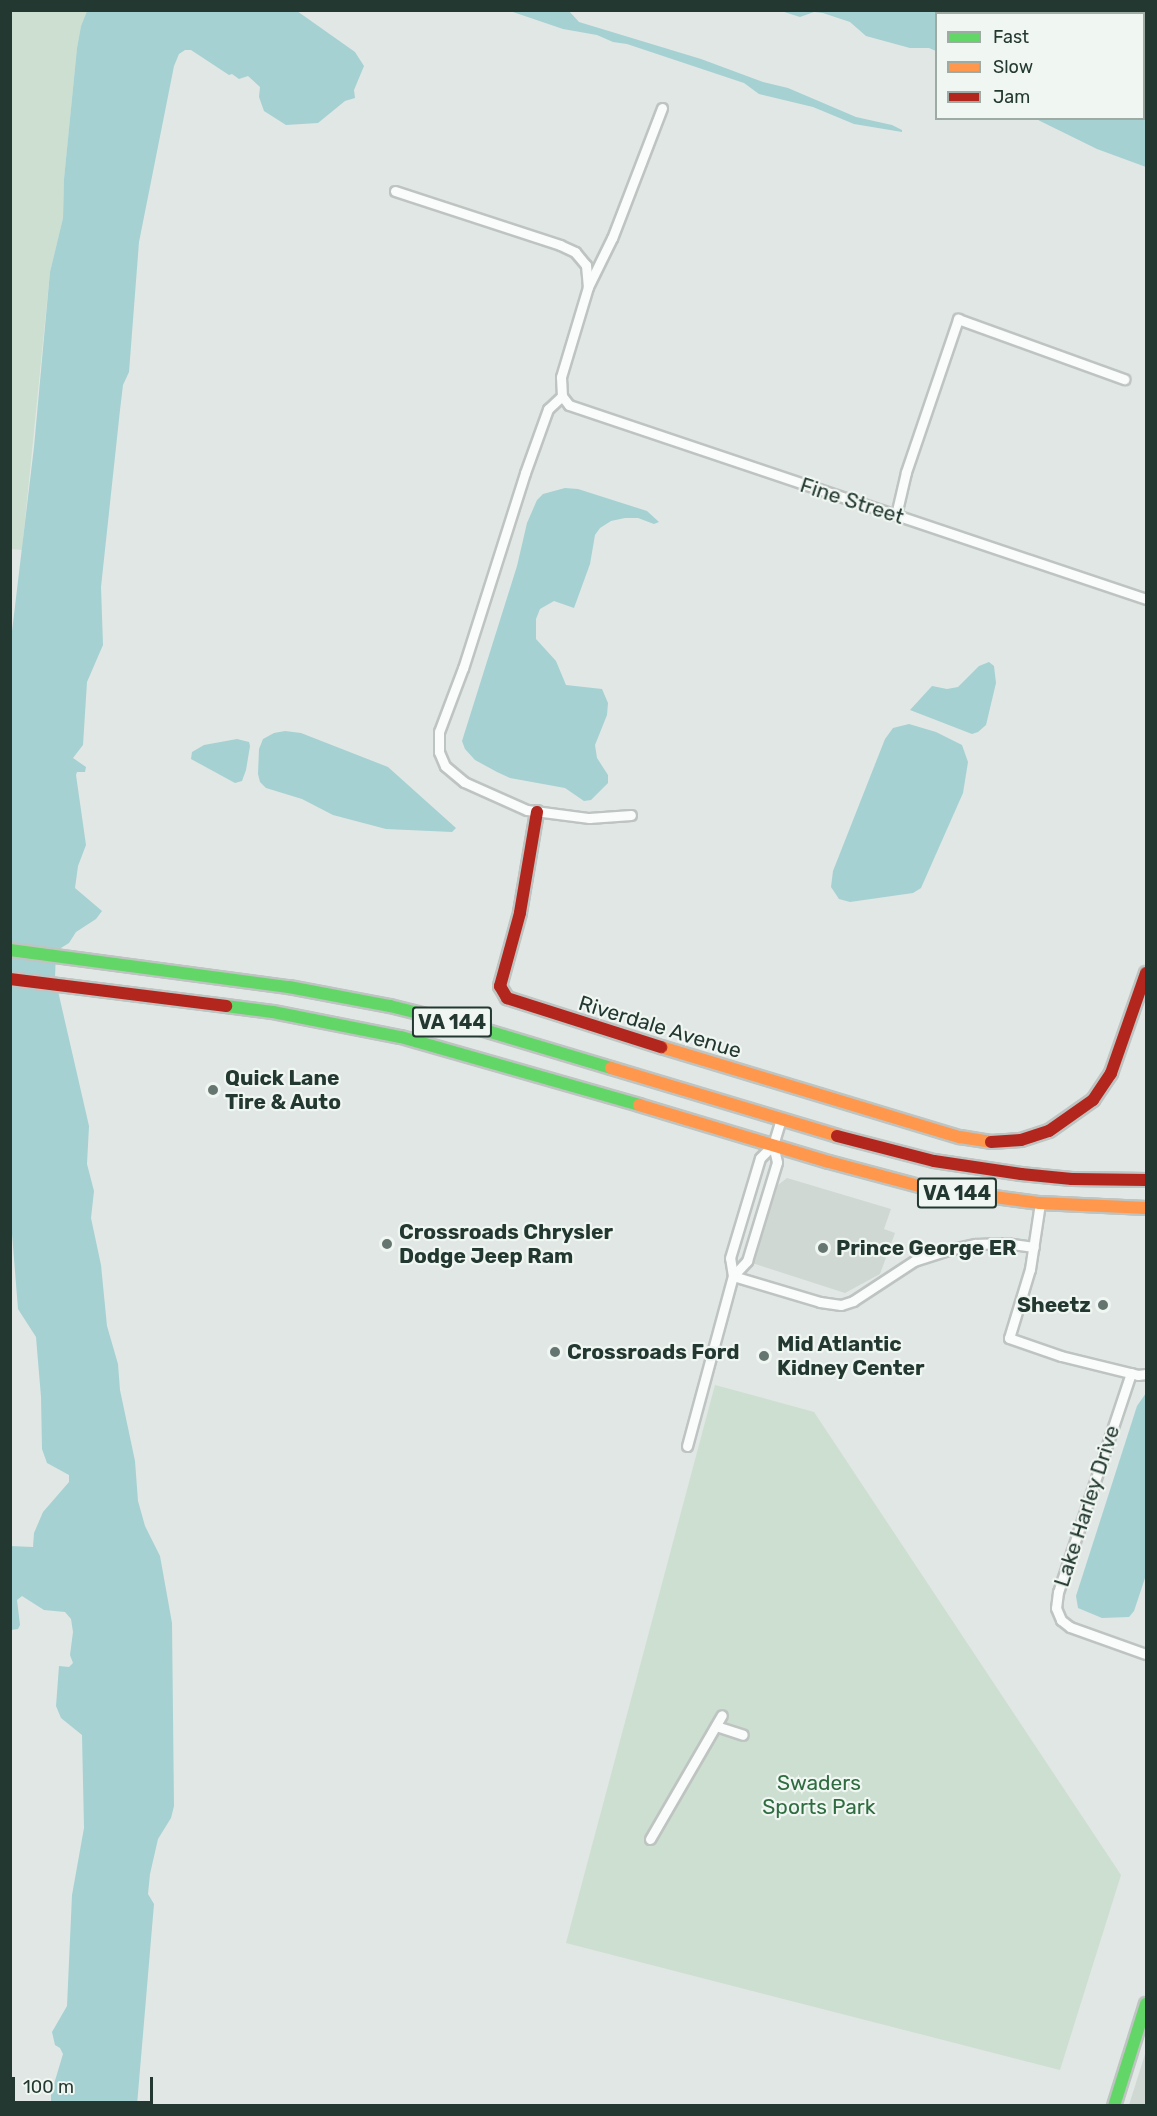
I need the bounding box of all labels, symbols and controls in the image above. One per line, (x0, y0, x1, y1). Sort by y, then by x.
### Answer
legend (935, 12, 1145, 120)
text: Fast (993, 26, 1029, 48)
text: Slow (993, 56, 1033, 78)
text: Jam (993, 86, 1030, 108)
street label: Fine Street (797, 472, 907, 530)
street label: Riverdale Avenue (575, 990, 745, 1064)
road number: VA 144 (412, 1005, 492, 1039)
place label: Quick Lane Tire & Auto (225, 1065, 341, 1115)
marker: Quick Lane Tire & Auto (206, 1083, 220, 1097)
road number: VA 144 (916, 1176, 998, 1210)
place label: Crossroads Chrysler Dodge Jeep Ram (399, 1219, 613, 1269)
place label: Prince George ER (836, 1235, 1017, 1261)
marker: Crossroads Chrysler Dodge Jeep Ram (380, 1237, 394, 1251)
marker: Prince George ER (814, 1239, 832, 1257)
place label: Sheetz (1017, 1292, 1091, 1318)
marker: Sheetz (1096, 1298, 1110, 1312)
place label: Mid Atlantic Kidney Center (777, 1331, 925, 1381)
place label: Crossroads Ford (567, 1339, 740, 1365)
marker: Crossroads Ford (548, 1345, 562, 1359)
marker: Mid Atlantic Kidney Center (755, 1347, 773, 1365)
street label: Lake Harley Drive (1049, 1422, 1125, 1590)
park label: Swaders Sports Park (762, 1770, 876, 1820)
scale bar (15, 2065, 156, 2103)
text: 100 m (23, 2076, 74, 2098)

